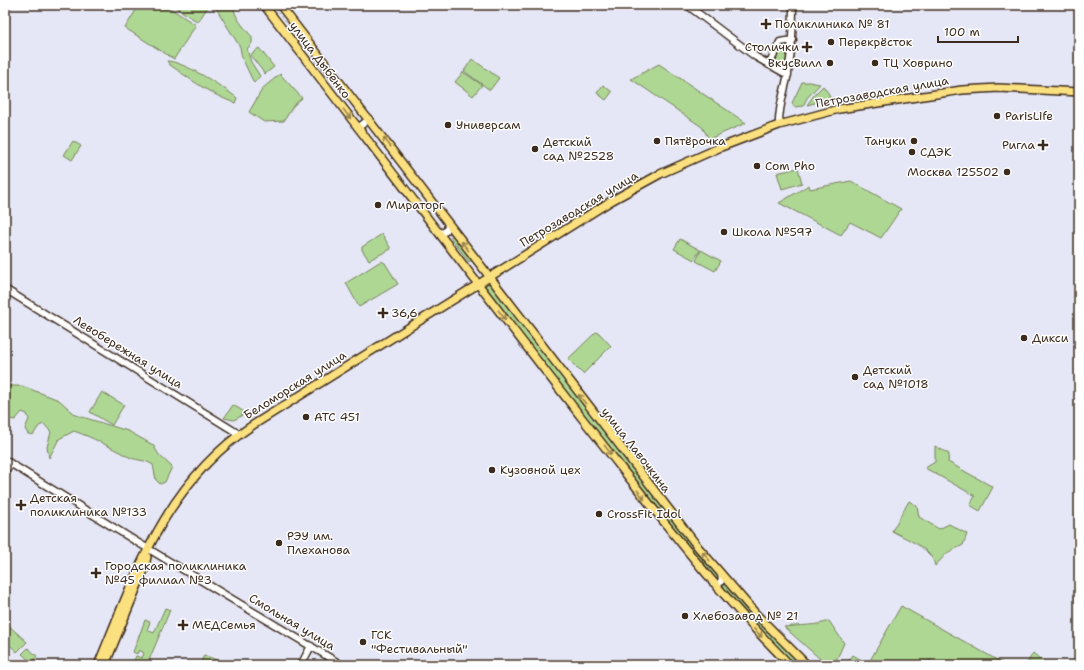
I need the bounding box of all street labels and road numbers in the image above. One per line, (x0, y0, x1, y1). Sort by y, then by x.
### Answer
street label: улица Дыбенко (286, 18, 354, 102)
street label: Петрозаводская улица (814, 72, 950, 112)
street label: Петрозаводская улица (517, 167, 641, 251)
street label: Левобережная улица (70, 312, 186, 392)
street label: Беломорская улица (241, 347, 350, 423)
street label: улица Лавочкина (598, 404, 675, 496)
street label: Смольная улица (246, 590, 338, 654)

